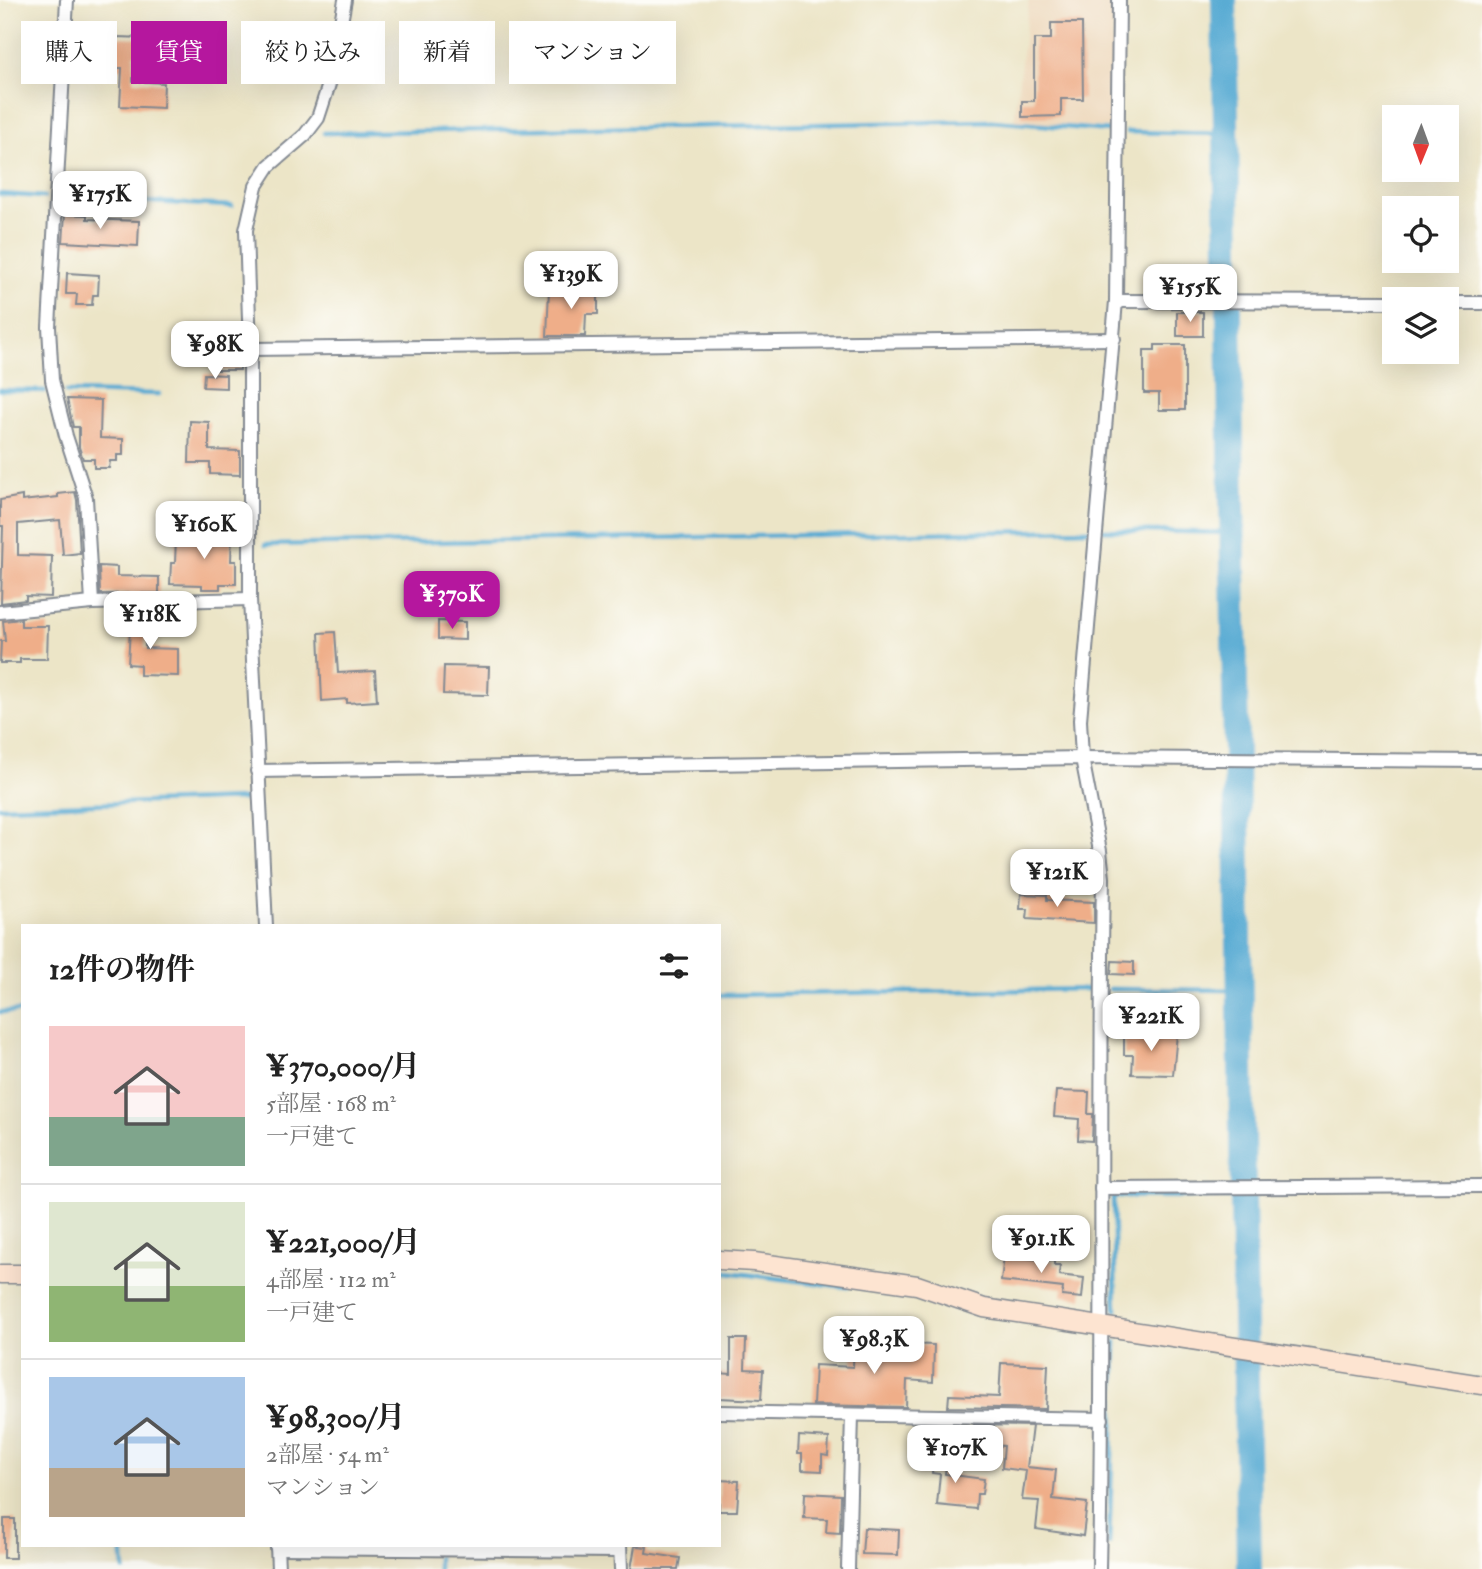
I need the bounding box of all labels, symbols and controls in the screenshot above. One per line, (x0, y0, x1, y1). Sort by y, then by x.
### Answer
chip: 購入 (21, 21, 117, 84)
chip: 賃貸 (131, 21, 227, 84)
chip: 絞り込み (241, 21, 385, 84)
chip: 新着 (399, 21, 495, 84)
chip: マンション (509, 21, 676, 84)
north arrow (1382, 105, 1460, 182)
map controls (1382, 105, 1459, 364)
pin: ¥175K (51, 172, 149, 231)
text: ¥175K (69, 179, 131, 208)
button: locate (1382, 196, 1459, 273)
pin: ¥139K (522, 252, 620, 311)
text: ¥139K (540, 259, 602, 288)
pin: ¥155K (1141, 264, 1239, 324)
text: ¥155K (1159, 272, 1221, 301)
button: layers (1382, 287, 1459, 364)
pin: ¥98K (174, 322, 256, 381)
text: ¥98K (187, 329, 243, 358)
pin: ¥160K (155, 502, 253, 561)
text: ¥160K (172, 509, 236, 538)
pin: ¥370K (403, 572, 501, 631)
text: ¥370K (420, 579, 484, 608)
pin: ¥118K (101, 592, 199, 651)
text: ¥118K (120, 599, 180, 628)
pin: ¥121K (1008, 850, 1106, 909)
text: ¥121K (1026, 857, 1088, 886)
icon: filters (655, 947, 693, 985)
text: 12件の物件 (49, 951, 195, 988)
pin: ¥221K (1102, 993, 1200, 1053)
text: ¥221K (1119, 1001, 1183, 1030)
text: ¥370,000/月 (266, 1048, 420, 1085)
icon: home (105, 1054, 189, 1138)
text: 5部屋 · 168 m² (266, 1089, 396, 1118)
text: 一戸建て (266, 1122, 358, 1151)
pin: ¥91.1K (984, 1216, 1098, 1275)
text: ¥91.1K (1008, 1223, 1074, 1252)
text: ¥221,000/月 (266, 1224, 421, 1261)
icon: home (105, 1230, 189, 1314)
text: 4部屋 · 112 m² (266, 1265, 396, 1294)
text: 一戸建て (266, 1298, 358, 1327)
pin: ¥98.3K (817, 1316, 931, 1376)
text: ¥98.3K (839, 1324, 909, 1353)
text: ¥98,300/月 (266, 1399, 405, 1436)
icon: home (105, 1405, 189, 1489)
pin: ¥107K (906, 1426, 1004, 1485)
text: ¥107K (923, 1433, 987, 1462)
text: 2部屋 · 54 m² (266, 1440, 389, 1469)
text: マンション (266, 1473, 380, 1502)

